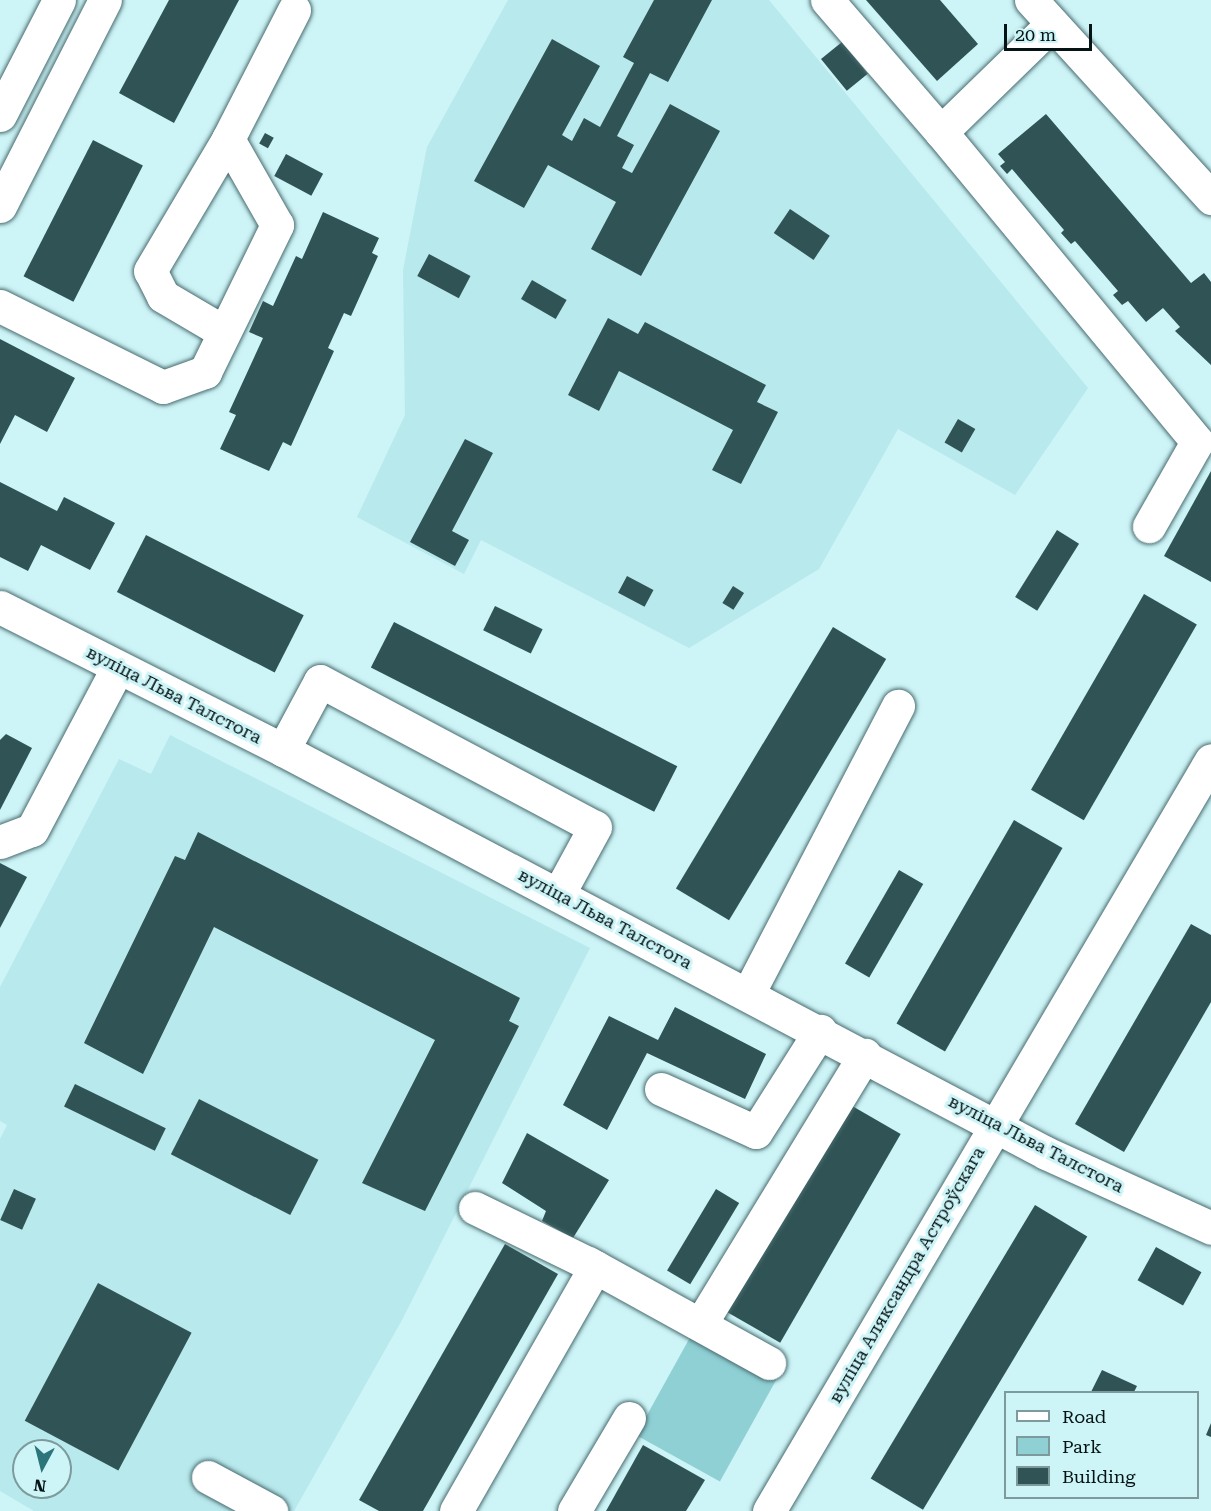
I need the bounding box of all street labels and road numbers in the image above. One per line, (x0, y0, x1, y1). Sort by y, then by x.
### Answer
street label: вуліца Льва Талстога (83, 641, 265, 749)
street label: вуліца Льва Талстога (514, 864, 696, 974)
street label: вуліца Льва Талстога (945, 1090, 1127, 1198)
street label: вуліца Аляксандра Астроўскага (825, 1143, 989, 1407)

